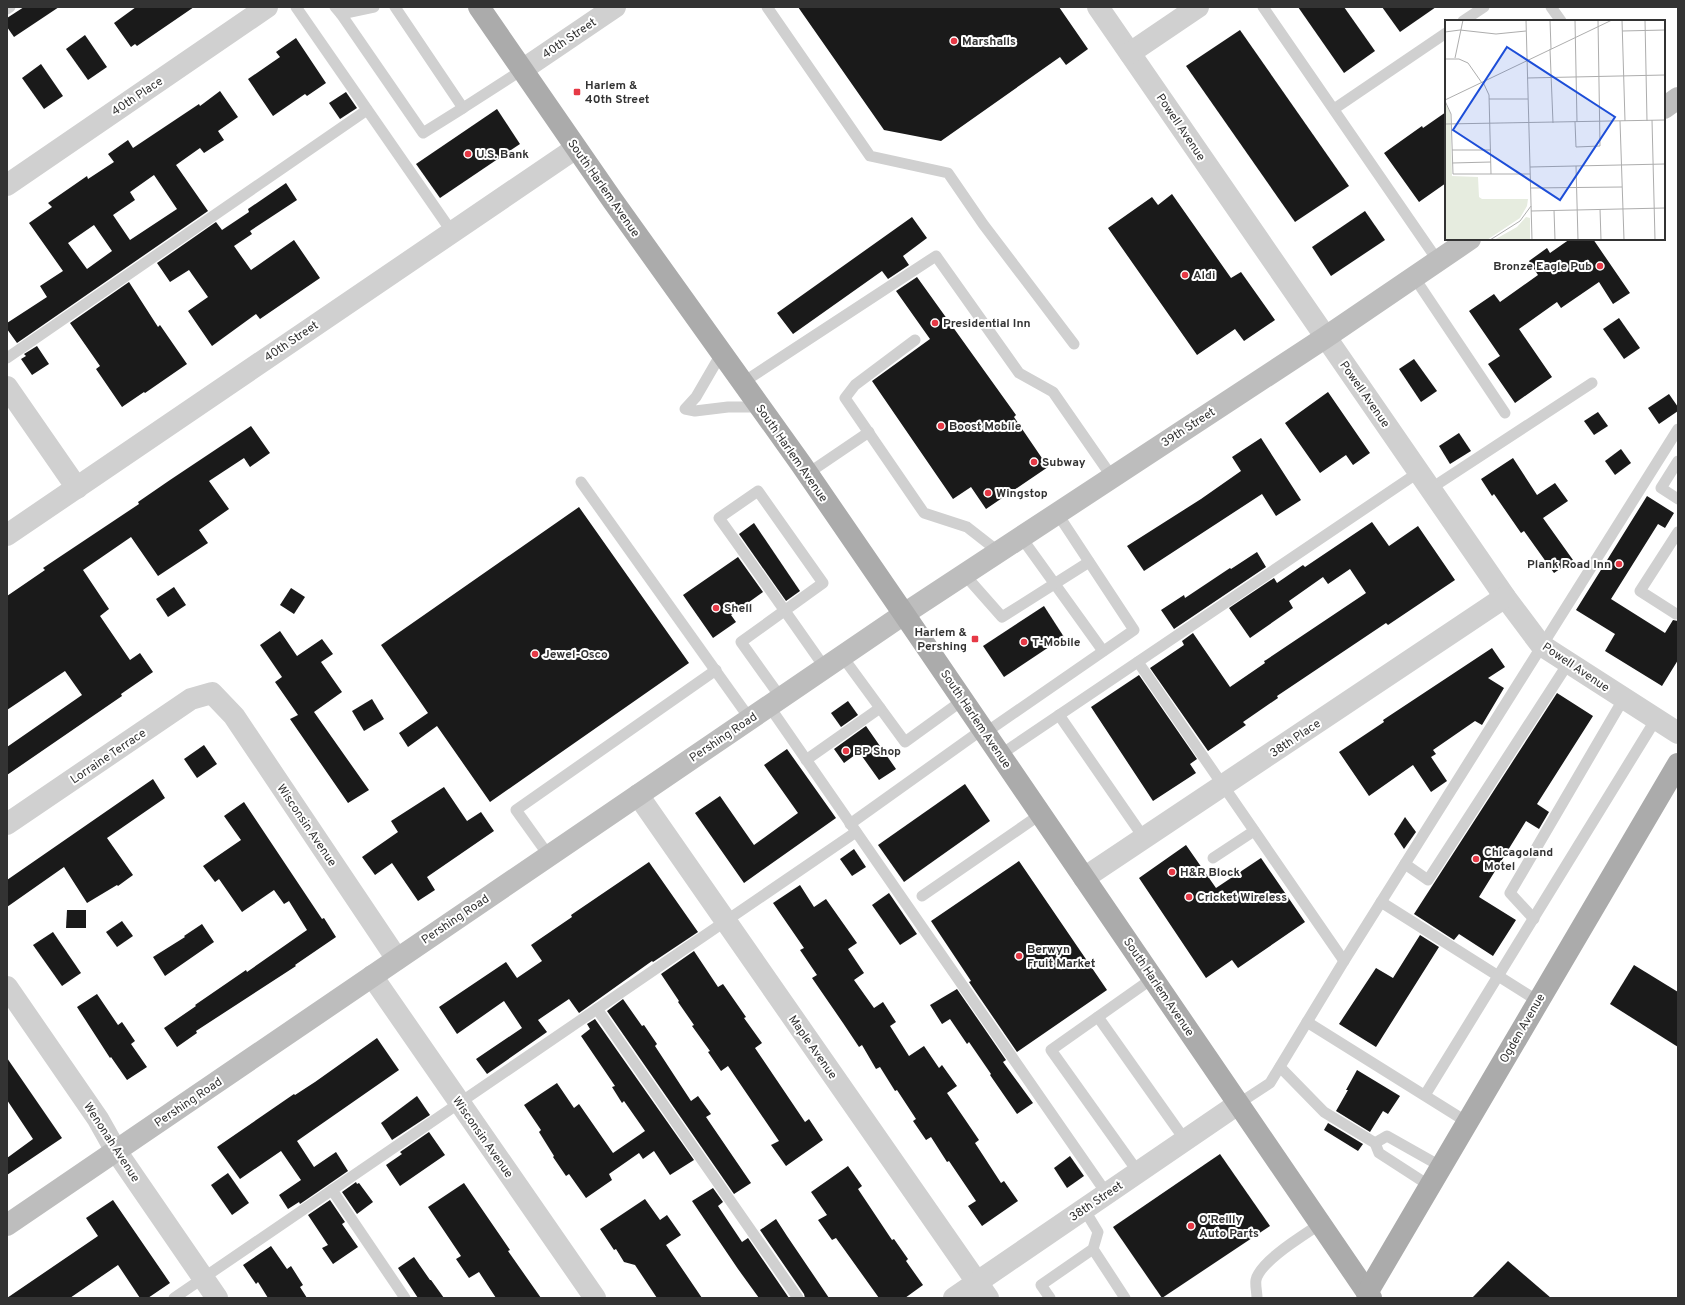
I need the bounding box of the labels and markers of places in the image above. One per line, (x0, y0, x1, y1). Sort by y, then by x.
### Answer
place label: Marshalls (962, 34, 1016, 50)
marker: Marshalls (949, 36, 959, 46)
place label: Harlem & 40th Street (585, 78, 650, 108)
marker: Harlem & 40th Street (572, 87, 582, 97)
place label: U.S. Bank (476, 147, 529, 163)
marker: U.S. Bank (463, 149, 473, 159)
place label: Bronze Eagle Pub (1493, 259, 1592, 275)
marker: Bronze Eagle Pub (1595, 261, 1605, 271)
place label: Aldi (1193, 268, 1215, 284)
marker: Aldi (1180, 270, 1190, 280)
place label: Presidential Inn (943, 316, 1031, 332)
marker: Presidential Inn (930, 318, 940, 328)
place label: Boost Mobile (949, 419, 1022, 435)
marker: Boost Mobile (936, 421, 946, 431)
place label: Subway (1042, 455, 1086, 471)
marker: Subway (1029, 457, 1039, 467)
place label: Wingstop (996, 486, 1048, 502)
marker: Wingstop (983, 488, 993, 498)
place label: Plank Road Inn (1527, 557, 1611, 573)
marker: Plank Road Inn (1614, 559, 1624, 569)
place label: Shell (724, 601, 752, 617)
marker: Shell (711, 603, 721, 613)
place label: Harlem & Pershing (914, 625, 967, 655)
marker: Harlem & Pershing (970, 634, 980, 644)
place label: T-Mobile (1032, 635, 1081, 651)
marker: T-Mobile (1019, 637, 1029, 647)
place label: Jewel-Osco (543, 647, 608, 663)
marker: Jewel-Osco (530, 649, 540, 659)
place label: BP Shop (854, 744, 901, 760)
marker: BP Shop (841, 746, 851, 756)
place label: Chicagoland Motel (1484, 845, 1553, 875)
marker: Chicagoland Motel (1471, 854, 1481, 864)
place label: H&R Block (1180, 865, 1241, 881)
marker: H&R Block (1167, 867, 1177, 877)
place label: Cricket Wireless (1197, 890, 1287, 906)
marker: Cricket Wireless (1184, 892, 1194, 902)
place label: Berwyn Fruit Market (1027, 942, 1096, 972)
marker: Berwyn Fruit Market (1014, 951, 1024, 961)
place label: O'Reilly Auto Parts (1199, 1212, 1259, 1242)
marker: O'Reilly Auto Parts (1186, 1221, 1196, 1231)

